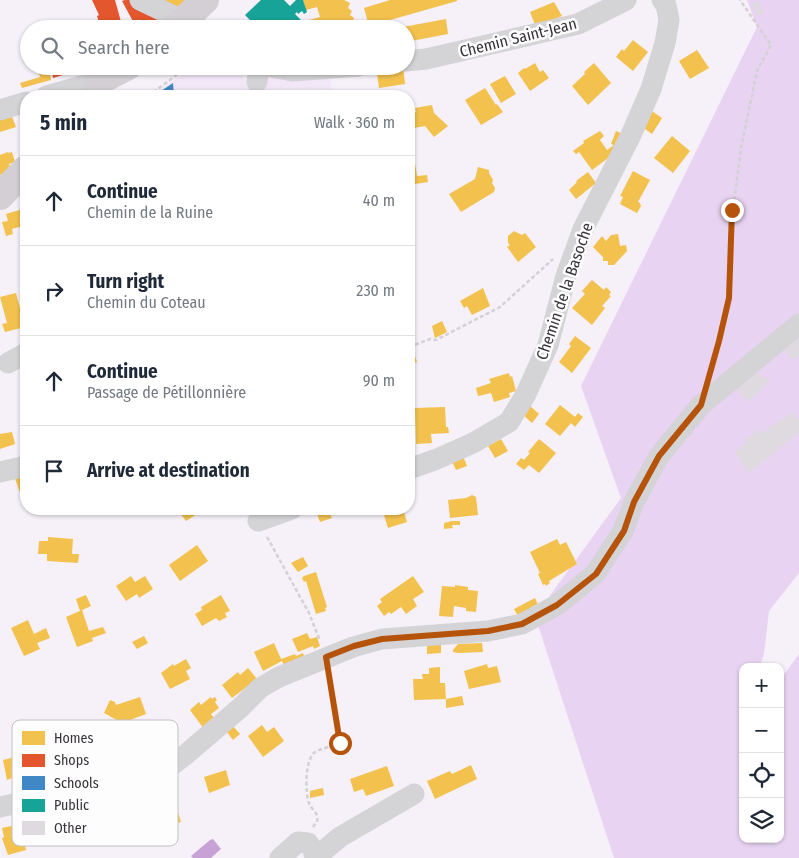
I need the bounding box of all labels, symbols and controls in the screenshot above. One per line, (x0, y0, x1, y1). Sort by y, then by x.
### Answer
street label: Chemin Saint-Jean (458, 14, 579, 61)
search box (20, 20, 415, 75)
icon: search (38, 34, 66, 62)
text: Search here (78, 36, 170, 59)
text: 5 min (40, 110, 87, 136)
text: Walk · 360 m (314, 113, 395, 132)
text: Continue (87, 180, 158, 203)
icon: ahead (40, 187, 68, 215)
text: 40 m (363, 191, 395, 210)
route end (721, 199, 744, 222)
text: Chemin de la Ruine (87, 203, 213, 222)
street label: Chemin de la Basoche (532, 220, 597, 362)
text: Turn right (87, 270, 164, 293)
icon: right (40, 277, 68, 305)
text: 230 m (356, 281, 395, 300)
text: Chemin du Coteau (87, 293, 206, 312)
text: Continue (87, 360, 158, 383)
icon: ahead (40, 367, 68, 395)
text: 90 m (363, 371, 395, 390)
text: Passage de Pétillonnière (87, 383, 246, 402)
icon: arrive (40, 457, 68, 485)
text: Arrive at destination (87, 459, 250, 482)
map controls (739, 663, 784, 843)
button: + (739, 663, 784, 708)
button: − (739, 708, 784, 753)
legend (12, 720, 178, 846)
text: Homes (54, 730, 94, 747)
route start (329, 732, 352, 755)
text: Shops (54, 752, 89, 769)
button: locate (739, 753, 784, 798)
text: Schools (54, 775, 99, 792)
text: Public (54, 797, 89, 814)
button: layers (739, 798, 784, 843)
text: Other (54, 820, 87, 837)

